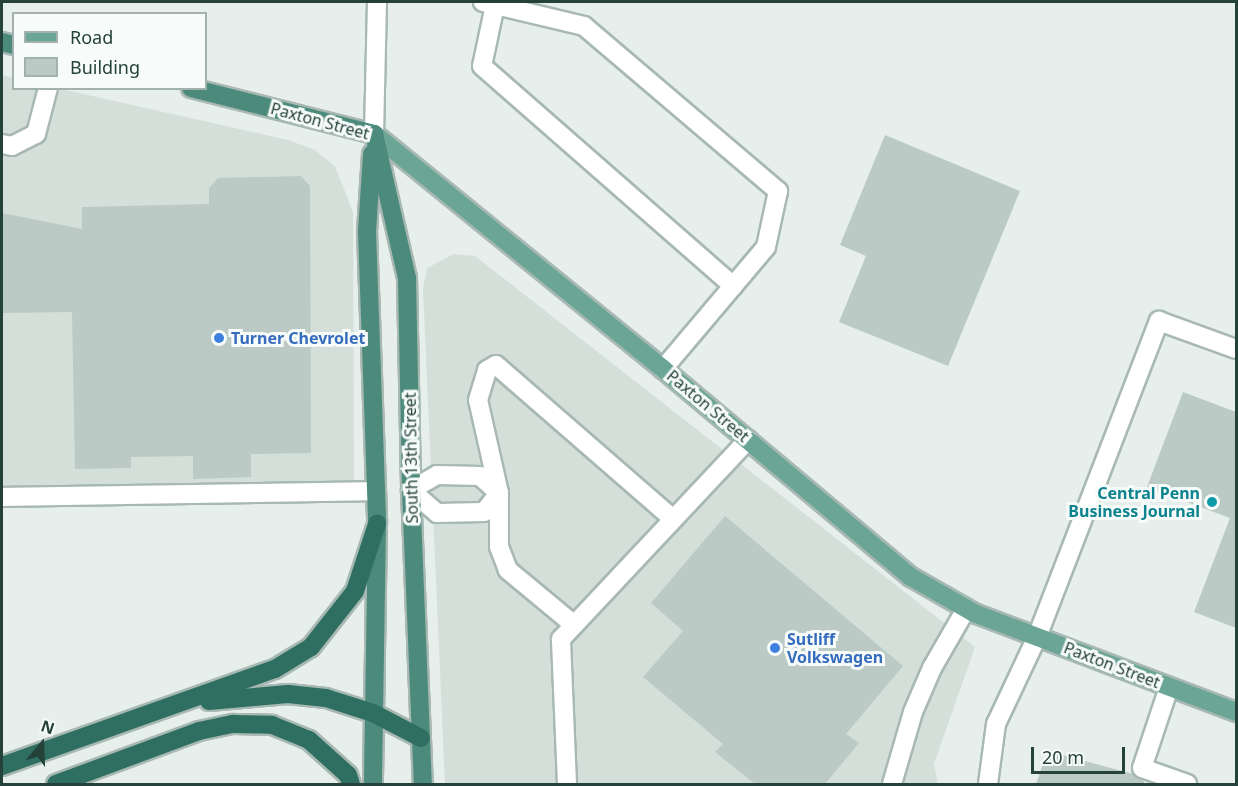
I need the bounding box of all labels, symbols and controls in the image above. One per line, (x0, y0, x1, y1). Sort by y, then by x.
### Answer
legend (12, 12, 207, 90)
text: Road (70, 25, 113, 49)
text: Building (70, 55, 140, 79)
street label: Paxton Street (269, 99, 371, 143)
place label: Turner Chevrolet (231, 328, 365, 348)
marker: Turner Chevrolet (212, 331, 226, 345)
street label: Paxton Street (663, 366, 753, 446)
street label: South 13th Street (400, 392, 422, 524)
place label: Central Penn Business Journal (1068, 483, 1200, 521)
marker: Central Penn Business Journal (1205, 495, 1219, 509)
place label: Sutliff Volkswagen (787, 629, 883, 667)
street label: Paxton Street (1061, 638, 1163, 692)
marker: Sutliff Volkswagen (768, 641, 782, 655)
north arrow (12, 714, 72, 774)
text: N (38, 714, 58, 739)
scale bar (1034, 735, 1128, 773)
text: 20 m (1042, 745, 1084, 769)

